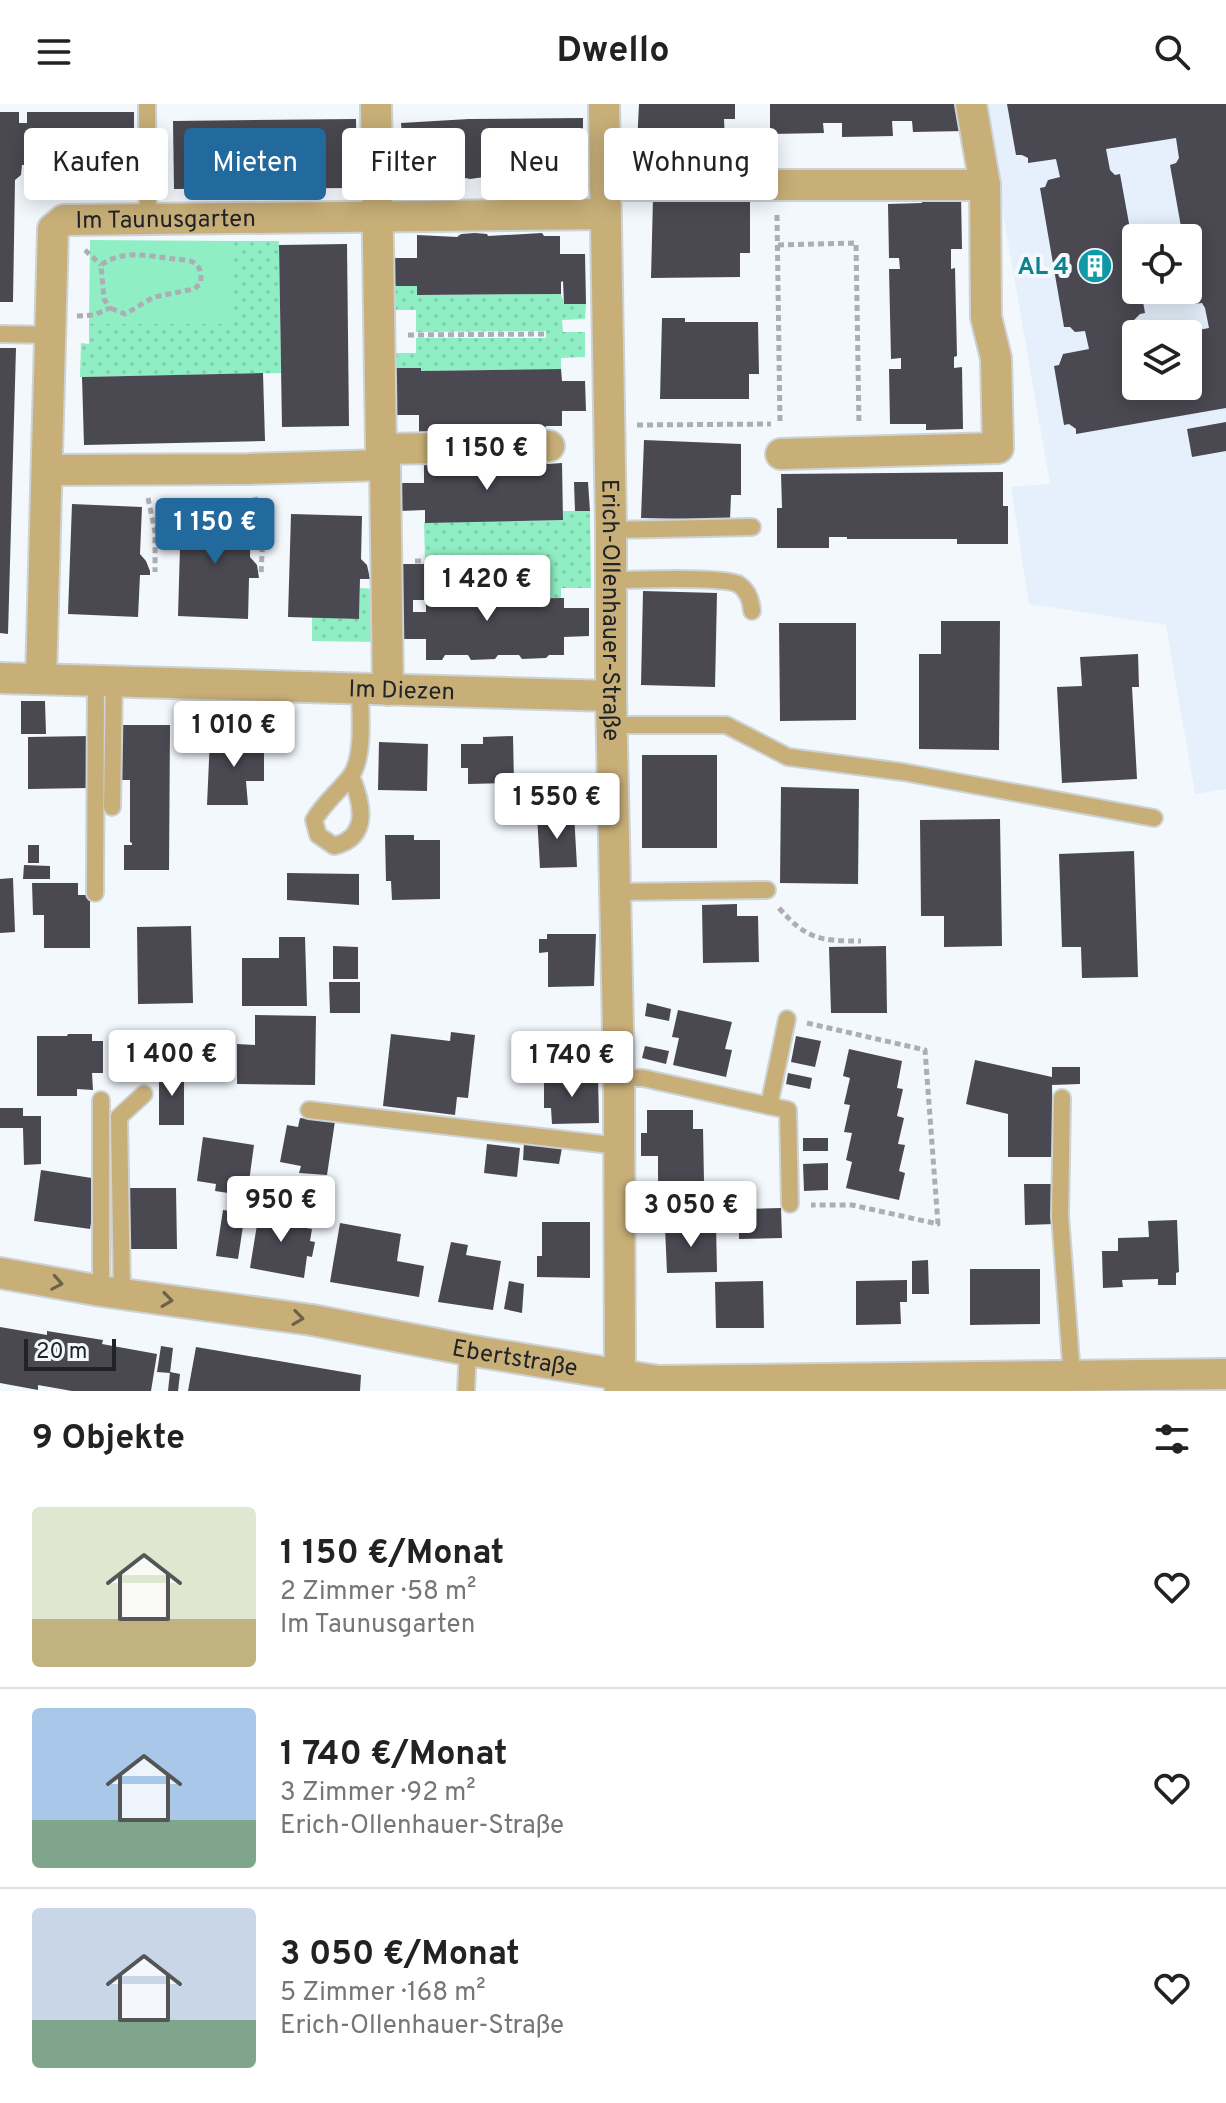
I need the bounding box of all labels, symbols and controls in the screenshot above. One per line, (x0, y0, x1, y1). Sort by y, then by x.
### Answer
text: Dwello (556, 29, 670, 75)
icon: menu (32, 30, 76, 74)
icon: search (1150, 30, 1194, 74)
chip: Kaufen (24, 128, 168, 200)
chip: Mieten (184, 128, 326, 200)
chip: Filter (342, 128, 465, 200)
chip: Neu (481, 128, 588, 200)
chip: Wohnung (604, 128, 778, 200)
street label: Im Taunusgarten (75, 205, 256, 237)
map controls (1122, 224, 1202, 400)
button: locate (1122, 224, 1202, 304)
building icon: AL 4 (1076, 247, 1114, 285)
place label: AL 4 (1018, 253, 1069, 283)
button: layers (1122, 320, 1202, 400)
pin: 1 150 € (413, 424, 561, 492)
text: 1 150 € (445, 433, 529, 466)
street label: Erich-Ollenhauer-Straße (593, 479, 625, 741)
pin: 1 150 € (141, 498, 289, 566)
text: 1 150 € (173, 507, 257, 540)
pin: 1 420 € (413, 555, 561, 623)
text: 1 420 € (442, 564, 532, 597)
street label: Im Diezen (348, 675, 455, 708)
pin: 1 010 € (160, 701, 308, 769)
text: 1 010 € (192, 710, 276, 743)
pin: 1 550 € (483, 773, 631, 841)
text: 1 550 € (513, 782, 601, 815)
pin: 1 400 € (98, 1030, 246, 1098)
pin: 1 740 € (498, 1031, 646, 1099)
text: 1 400 € (127, 1039, 217, 1072)
text: 1 740 € (529, 1040, 615, 1073)
pin: 950 € (225, 1176, 337, 1244)
pin: 3 050 € (617, 1181, 765, 1249)
text: 950 € (245, 1185, 317, 1218)
text: 3 050 € (643, 1190, 739, 1223)
one-way arrow (50, 1274, 63, 1291)
one-way arrow (160, 1291, 174, 1308)
one-way arrow (291, 1309, 305, 1326)
street label: Ebertstraße (449, 1334, 580, 1385)
scale bar (24, 1335, 116, 1371)
text: 20 m (36, 1339, 87, 1366)
icon: filters (1150, 1417, 1194, 1461)
text: 9 Objekte (32, 1418, 185, 1461)
text: 1 150 €/Monat (280, 1533, 504, 1576)
icon: home (96, 1539, 192, 1635)
icon: heart (1150, 1565, 1194, 1609)
text: 2 Zimmer · 58 m² (280, 1576, 476, 1609)
text: Im Taunusgarten (280, 1609, 475, 1642)
text: 1 740 €/Monat (280, 1734, 507, 1777)
icon: home (96, 1740, 192, 1836)
icon: heart (1150, 1766, 1194, 1810)
text: 3 Zimmer · 92 m² (280, 1777, 476, 1810)
text: Erich-Ollenhauer-Straße (280, 1810, 564, 1843)
text: 3 050 €/Monat (280, 1934, 520, 1977)
icon: home (96, 1940, 192, 2036)
icon: heart (1150, 1966, 1194, 2010)
text: 5 Zimmer · 168 m² (280, 1977, 486, 2010)
text: Erich-Ollenhauer-Straße (280, 2010, 564, 2043)

